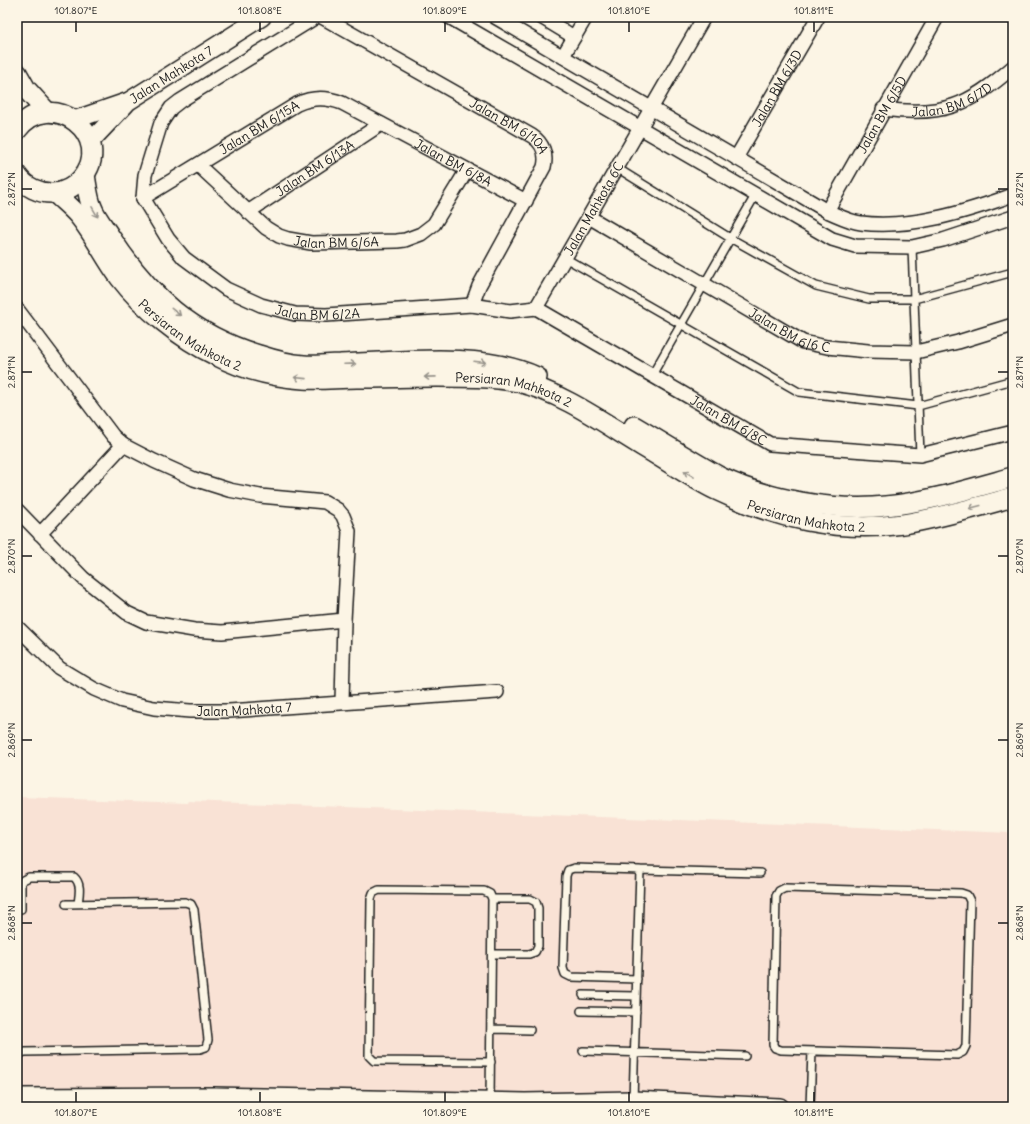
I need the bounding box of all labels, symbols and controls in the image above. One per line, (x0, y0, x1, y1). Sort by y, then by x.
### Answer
text: 101.807°E (55, 4, 98, 17)
text: 101.808°E (238, 4, 282, 17)
text: 101.809°E (423, 4, 467, 17)
text: 101.810°E (608, 4, 650, 17)
text: 101.811°E (794, 4, 834, 17)
street label: Jalan Mahkota 7 (126, 41, 217, 107)
street label: Jalan BM 6/3D (748, 47, 806, 129)
street label: Jalan BM 6/5D (853, 73, 910, 156)
street label: Jalan BM 6/7D (912, 79, 995, 120)
street label: Jalan BM 6/10A (467, 94, 552, 156)
street label: Jalan BM 6/15A (216, 96, 302, 158)
street label: Jalan BM 6/8A (412, 135, 495, 190)
street label: Jalan BM 6/13A (272, 136, 357, 200)
street label: Jalan Mahkota 6C (560, 158, 627, 258)
text: 2.872°N (5, 172, 18, 206)
text: 2.872°N (1013, 172, 1026, 206)
one-way arrow (91, 206, 99, 218)
street label: Jalan BM 6/6A (292, 232, 379, 252)
street label: Persiaran Mahkota 2 (135, 295, 244, 374)
street label: Jalan BM 6/2A (273, 301, 360, 324)
street label: Jalan BM 6/6 C (746, 304, 832, 356)
one-way arrow (171, 308, 182, 316)
text: 2.871°N (5, 356, 18, 388)
text: 2.871°N (1013, 356, 1026, 388)
one-way arrow (473, 358, 486, 366)
one-way arrow (343, 360, 356, 367)
street label: Persiaran Mahkota 2 (455, 369, 575, 411)
one-way arrow (424, 373, 437, 381)
one-way arrow (294, 374, 307, 382)
street label: Jalan BM 6/8C (688, 391, 770, 449)
one-way arrow (683, 470, 695, 478)
street label: Persiaran Mahkota 2 (745, 496, 865, 535)
one-way arrow (969, 504, 982, 511)
text: 2.870°N (5, 538, 18, 574)
text: 2.870°N (1013, 538, 1026, 574)
street label: Jalan Mahkota 7 (196, 698, 293, 720)
text: 2.869°N (5, 722, 18, 758)
text: 2.869°N (1013, 722, 1026, 758)
text: 2.868°N (5, 905, 18, 941)
text: 2.868°N (1013, 905, 1026, 941)
text: 101.807°E (55, 1106, 98, 1119)
text: 101.808°E (238, 1106, 282, 1119)
text: 101.809°E (423, 1106, 467, 1119)
text: 101.810°E (608, 1106, 650, 1119)
text: 101.811°E (794, 1106, 834, 1119)

